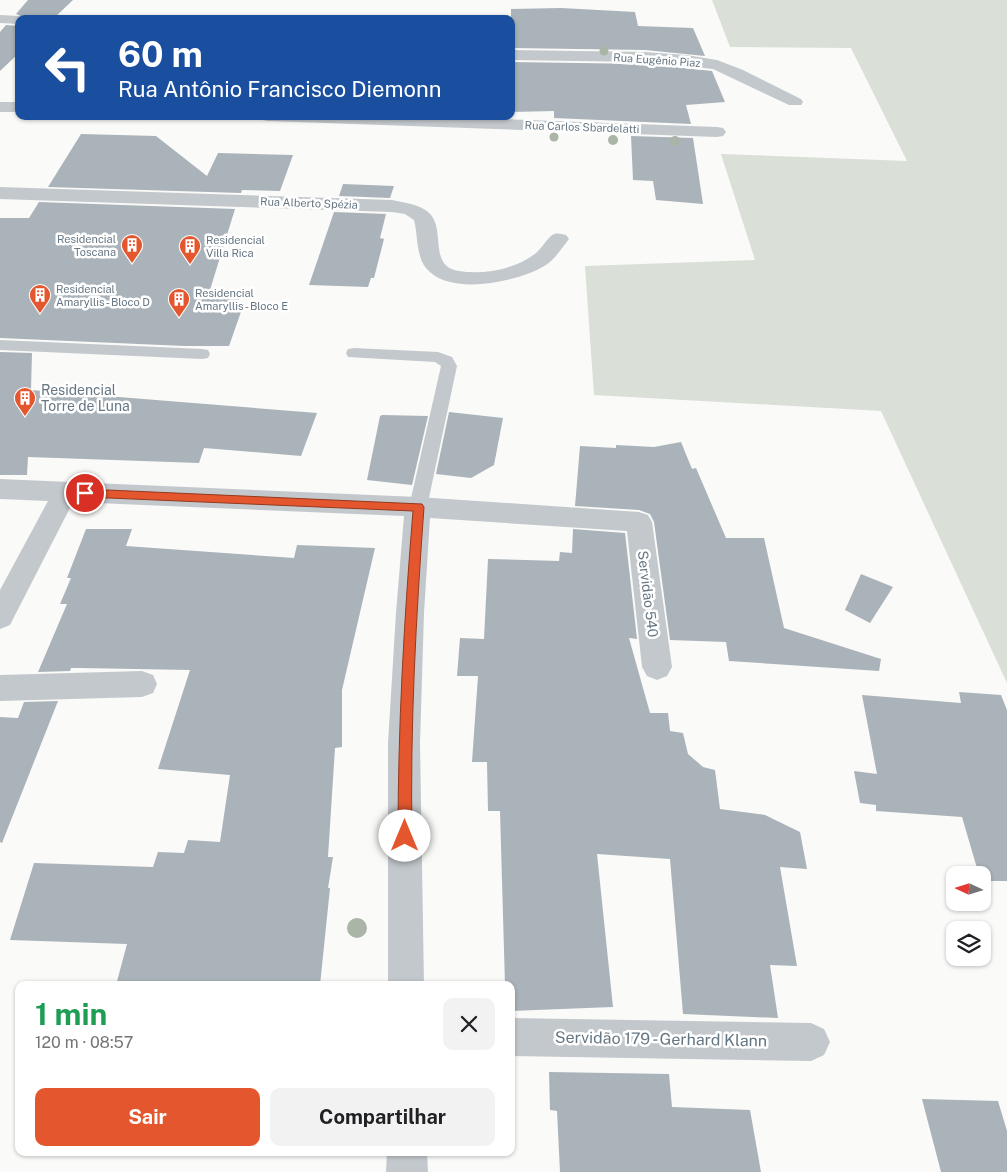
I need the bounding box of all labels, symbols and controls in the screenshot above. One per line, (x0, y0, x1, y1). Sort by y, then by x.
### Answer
text: 60 m (118, 34, 203, 75)
icon: left (35, 35, 100, 100)
street label: Rua Eugênio Piaz (613, 51, 701, 69)
text: Rua Antônio Francisco Diemonn (118, 76, 441, 102)
street label: Rua Carlos Sbardelatti (525, 119, 639, 135)
street label: Rua Alberto Spézia (260, 195, 358, 211)
place label: Residencial Toscana (57, 233, 116, 258)
building icon: Residencial Toscana (120, 233, 144, 264)
building icon: Residencial Villa Rica (178, 234, 202, 265)
place label: Residencial Villa Rica (206, 234, 265, 259)
building icon: Residencial Amaryllis - Bloco D (28, 283, 52, 314)
place label: Residencial Amaryllis - Bloco D (56, 283, 150, 308)
building icon: Residencial Amaryllis - Bloco E (167, 287, 191, 318)
place label: Residencial Amaryllis - Bloco E (195, 287, 288, 312)
place label: Residencial Torre de Luna (41, 382, 130, 414)
building icon: Residencial Torre de Luna (13, 386, 37, 417)
pin (64, 472, 106, 514)
icon: arrive (71, 479, 99, 507)
street label: Servidão 540 (635, 550, 661, 638)
position arrow (378, 809, 430, 861)
north arrow (946, 866, 991, 911)
map controls (946, 866, 991, 966)
button: layers (946, 921, 991, 966)
text: 1 min (35, 996, 107, 1032)
button: close (443, 998, 495, 1050)
street label: Servidão 179 - Gerhard Klann (555, 1028, 767, 1050)
text: 120 m · 08:57 (35, 1033, 133, 1052)
button: Sair (35, 1088, 260, 1146)
button: Compartilhar (270, 1088, 495, 1146)

